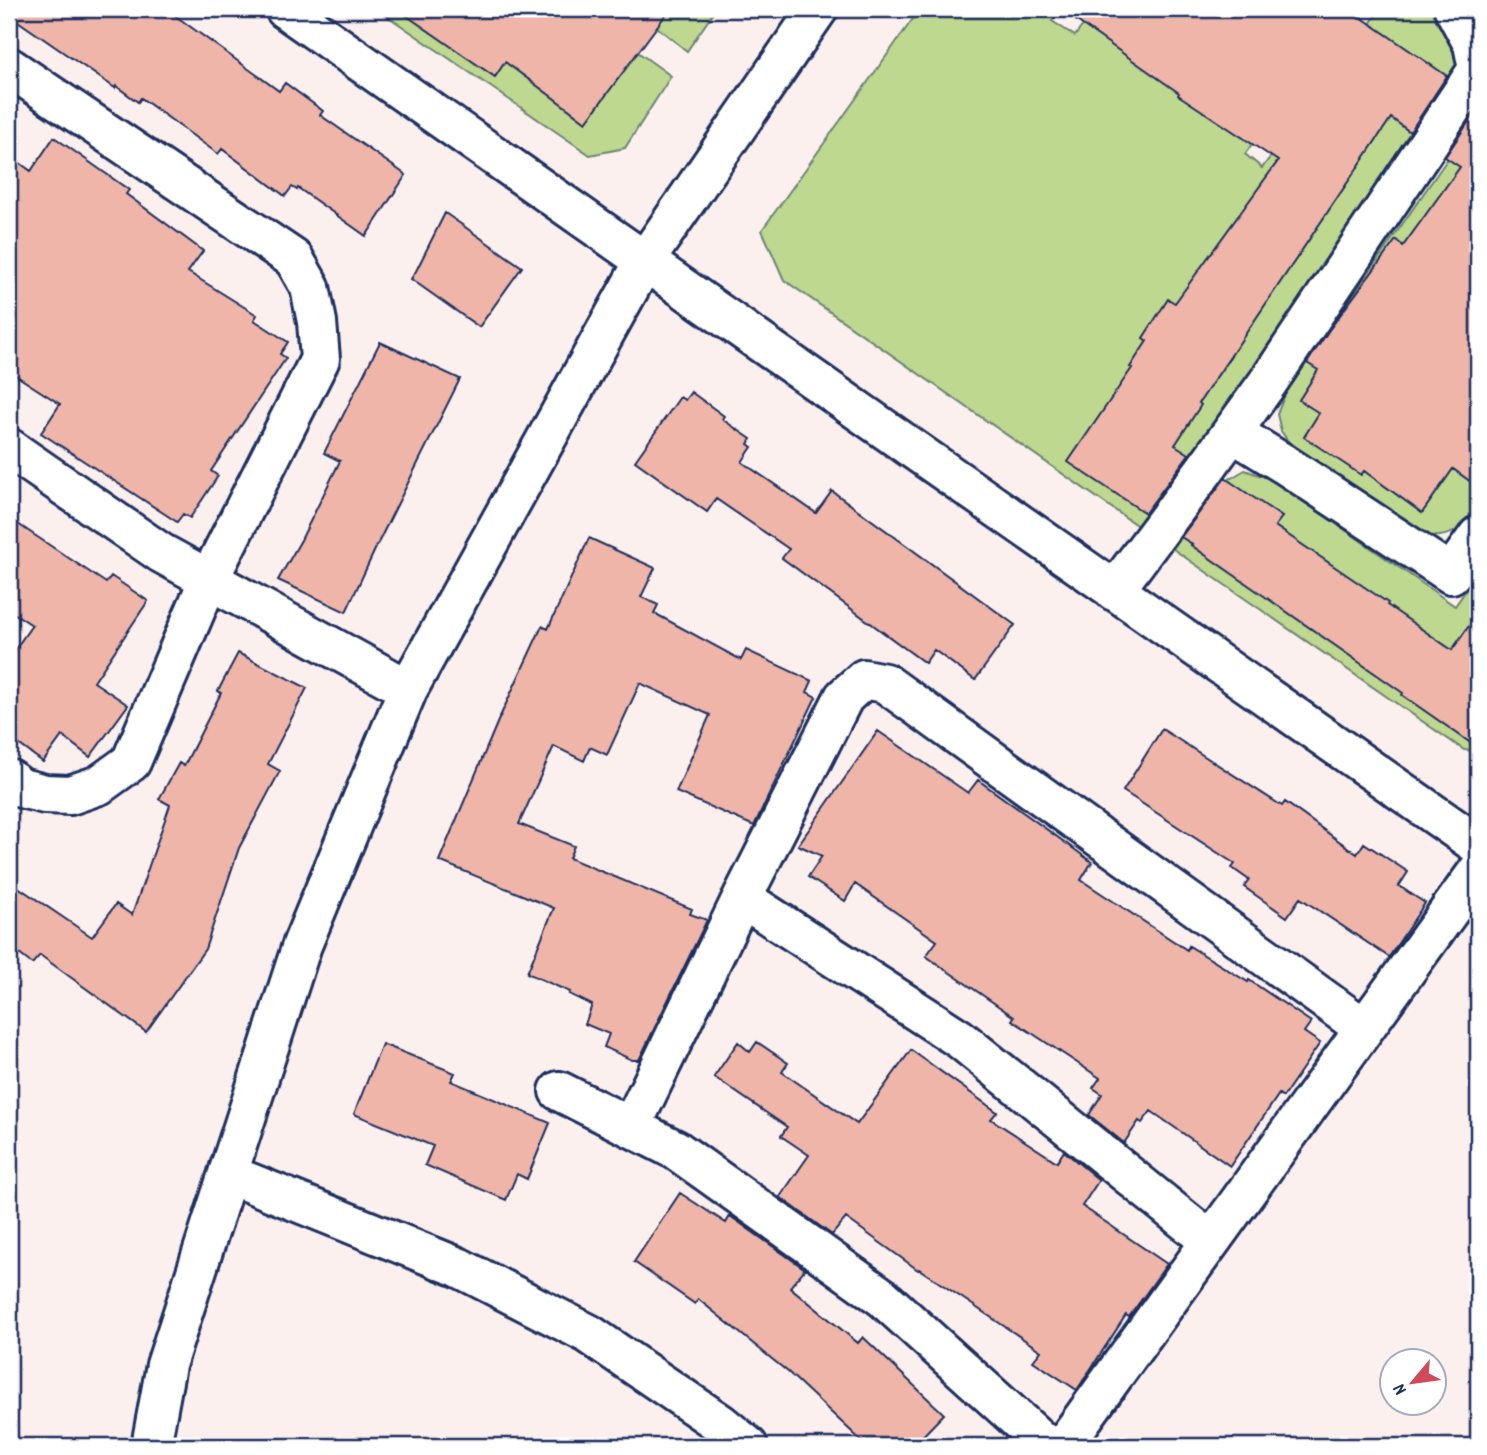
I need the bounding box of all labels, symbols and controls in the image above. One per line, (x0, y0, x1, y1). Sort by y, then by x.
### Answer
north arrow (1378, 1346, 1448, 1416)
text: N (1387, 1378, 1415, 1399)

